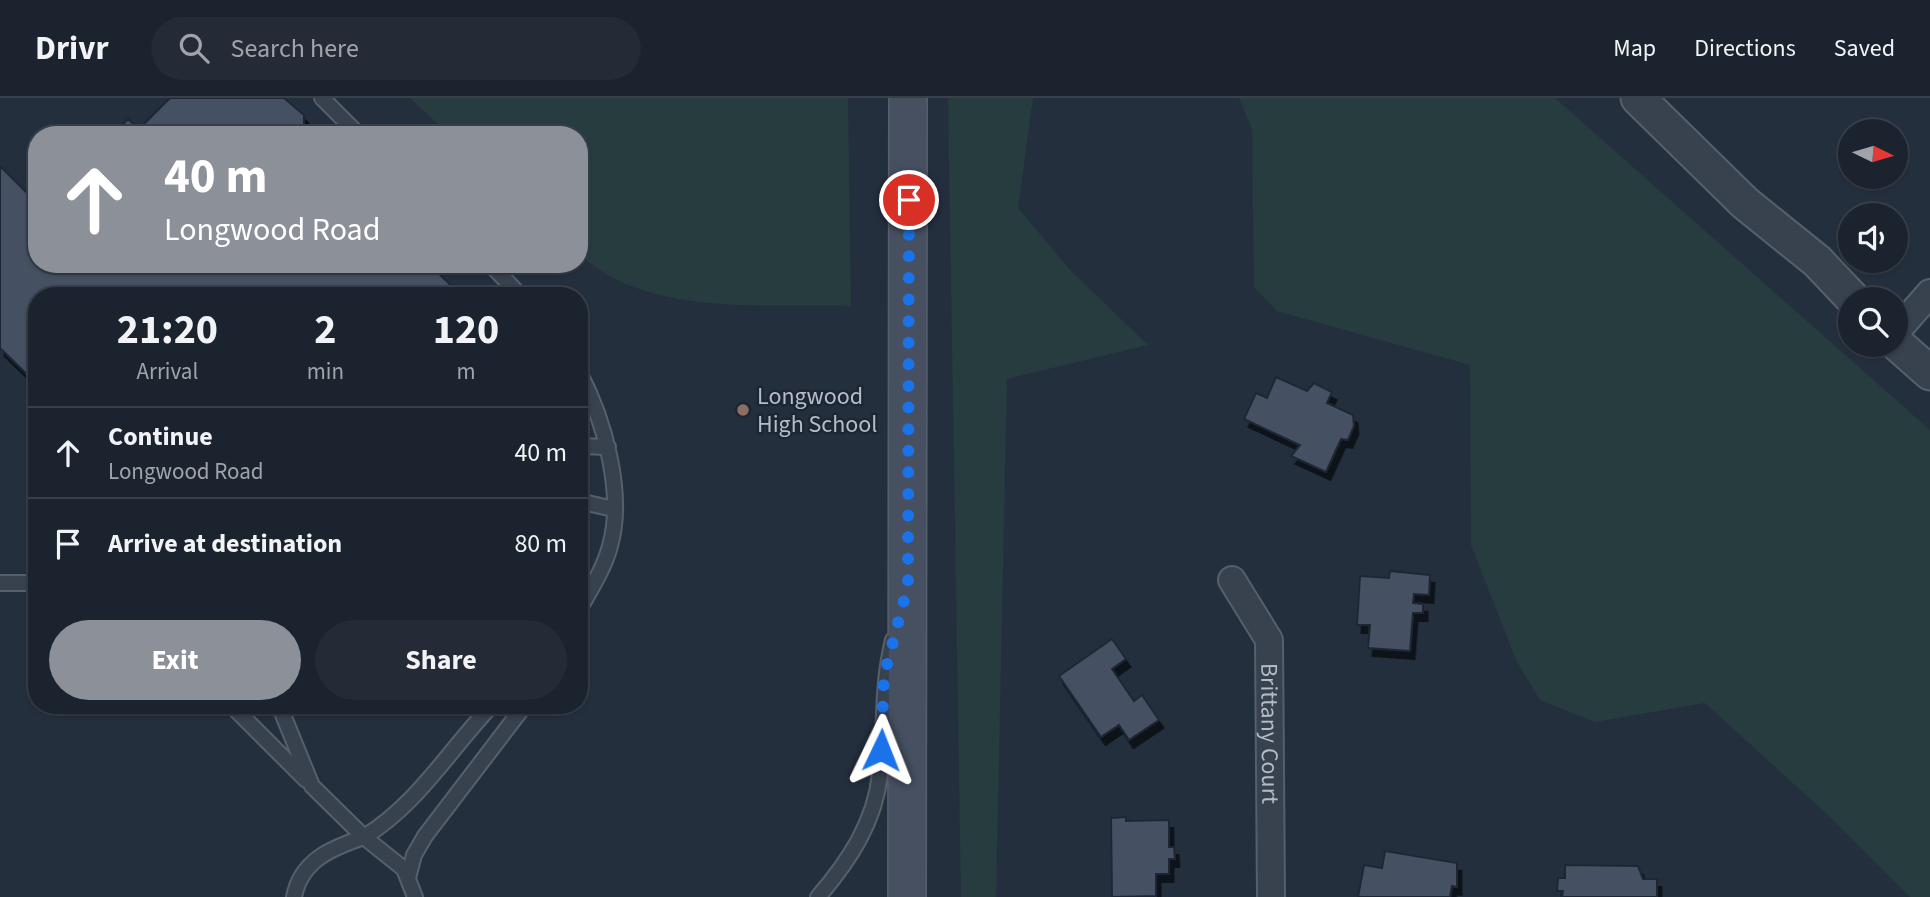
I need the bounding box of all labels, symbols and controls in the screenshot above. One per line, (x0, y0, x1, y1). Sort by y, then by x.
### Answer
search box (151, 17, 641, 80)
text: Drivr (35, 25, 109, 72)
icon: search (175, 29, 213, 67)
text: Search here (231, 30, 359, 67)
text: Map (1613, 31, 1656, 66)
text: Directions (1694, 31, 1796, 66)
text: Saved (1834, 31, 1895, 66)
north arrow (1838, 119, 1908, 189)
map controls (1838, 119, 1908, 357)
text: 40 m (164, 142, 268, 212)
icon: ahead (49, 154, 140, 245)
pin (879, 170, 939, 230)
icon: arrive (890, 181, 928, 219)
button: sound (1838, 203, 1908, 273)
text: Longwood Road (164, 207, 380, 253)
button: search (1838, 287, 1908, 357)
text: 21:20 (117, 300, 218, 360)
text: 2 (314, 300, 336, 360)
text: 120 (433, 300, 499, 360)
text: Arrival (136, 355, 198, 388)
text: min (307, 355, 344, 388)
text: m (456, 355, 476, 388)
place label: Longwood High School (757, 379, 877, 442)
marker: Longwood High School (735, 402, 751, 418)
text: Continue (108, 418, 213, 455)
icon: ahead (49, 434, 87, 472)
text: 40 m (514, 434, 567, 471)
text: Longwood Road (108, 455, 264, 488)
icon: arrive (49, 525, 87, 563)
text: Arrive at destination (108, 525, 342, 562)
text: 80 m (514, 525, 567, 562)
button: Exit (49, 620, 301, 700)
button: Share (315, 620, 567, 700)
street label: Brittany Court (1252, 663, 1288, 804)
position arrow (844, 713, 918, 787)

